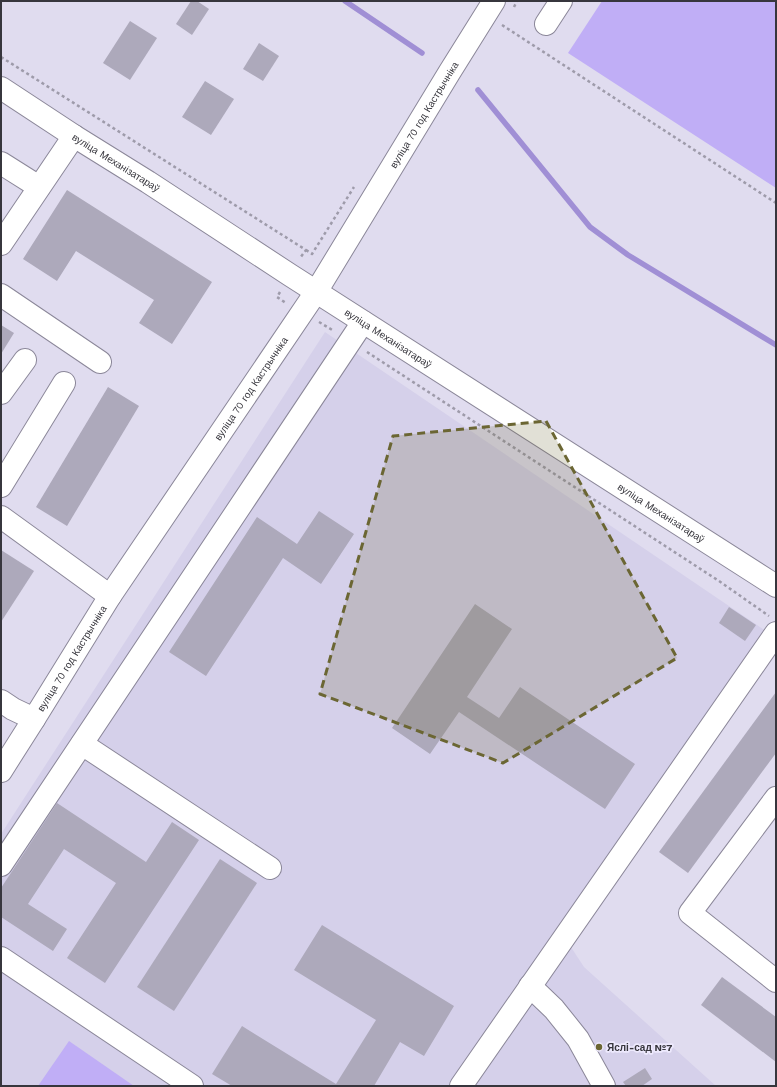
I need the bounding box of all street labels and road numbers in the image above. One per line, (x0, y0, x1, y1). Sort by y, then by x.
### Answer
street label: вуліца 70 год Кастрычніка (388, 59, 461, 170)
street label: вуліца Механізатараў (70, 131, 162, 194)
street label: вуліца Механізатараў (343, 307, 433, 370)
street label: вуліца 70 год Кастрычніка (212, 335, 290, 442)
street label: вуліца Механізатараў (616, 481, 706, 545)
street label: вуліца 70 год Кастрычніка (35, 603, 109, 713)

